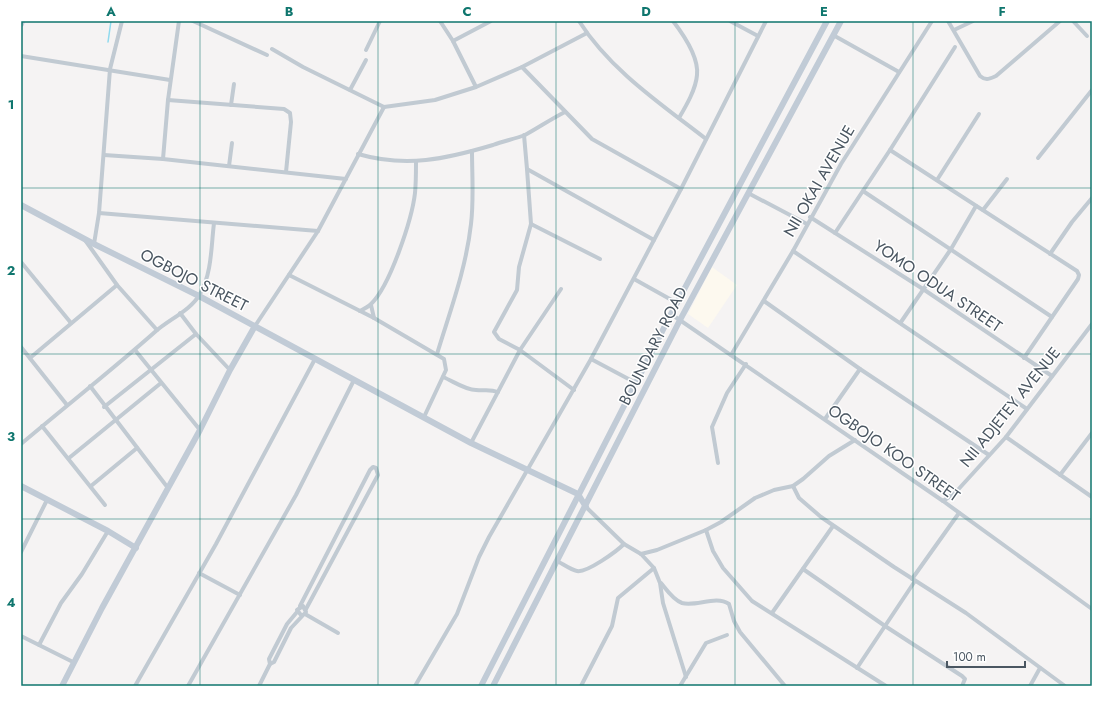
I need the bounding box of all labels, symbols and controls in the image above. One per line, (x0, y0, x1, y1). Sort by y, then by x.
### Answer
text: A (105, 2, 116, 21)
text: B (285, 2, 294, 21)
text: C (462, 2, 472, 21)
text: D (641, 2, 651, 21)
text: E (820, 2, 828, 21)
text: F (998, 2, 1006, 21)
text: 1 (8, 95, 14, 114)
street label: NII OKAI AVENUE (778, 121, 860, 241)
street label: YOMO ODUA STREET (869, 234, 1007, 338)
street label: OGBOJO STREET (136, 243, 252, 317)
text: 2 (7, 261, 15, 280)
street label: BOUNDARY ROAD (613, 283, 693, 409)
street label: NII ADJETEY AVENUE (954, 342, 1066, 472)
street label: OGBOJO KOO STREET (823, 399, 965, 508)
text: 3 (7, 427, 15, 446)
text: 4 (6, 593, 16, 612)
scale bar (947, 643, 1025, 669)
text: 100 m (953, 648, 986, 666)

